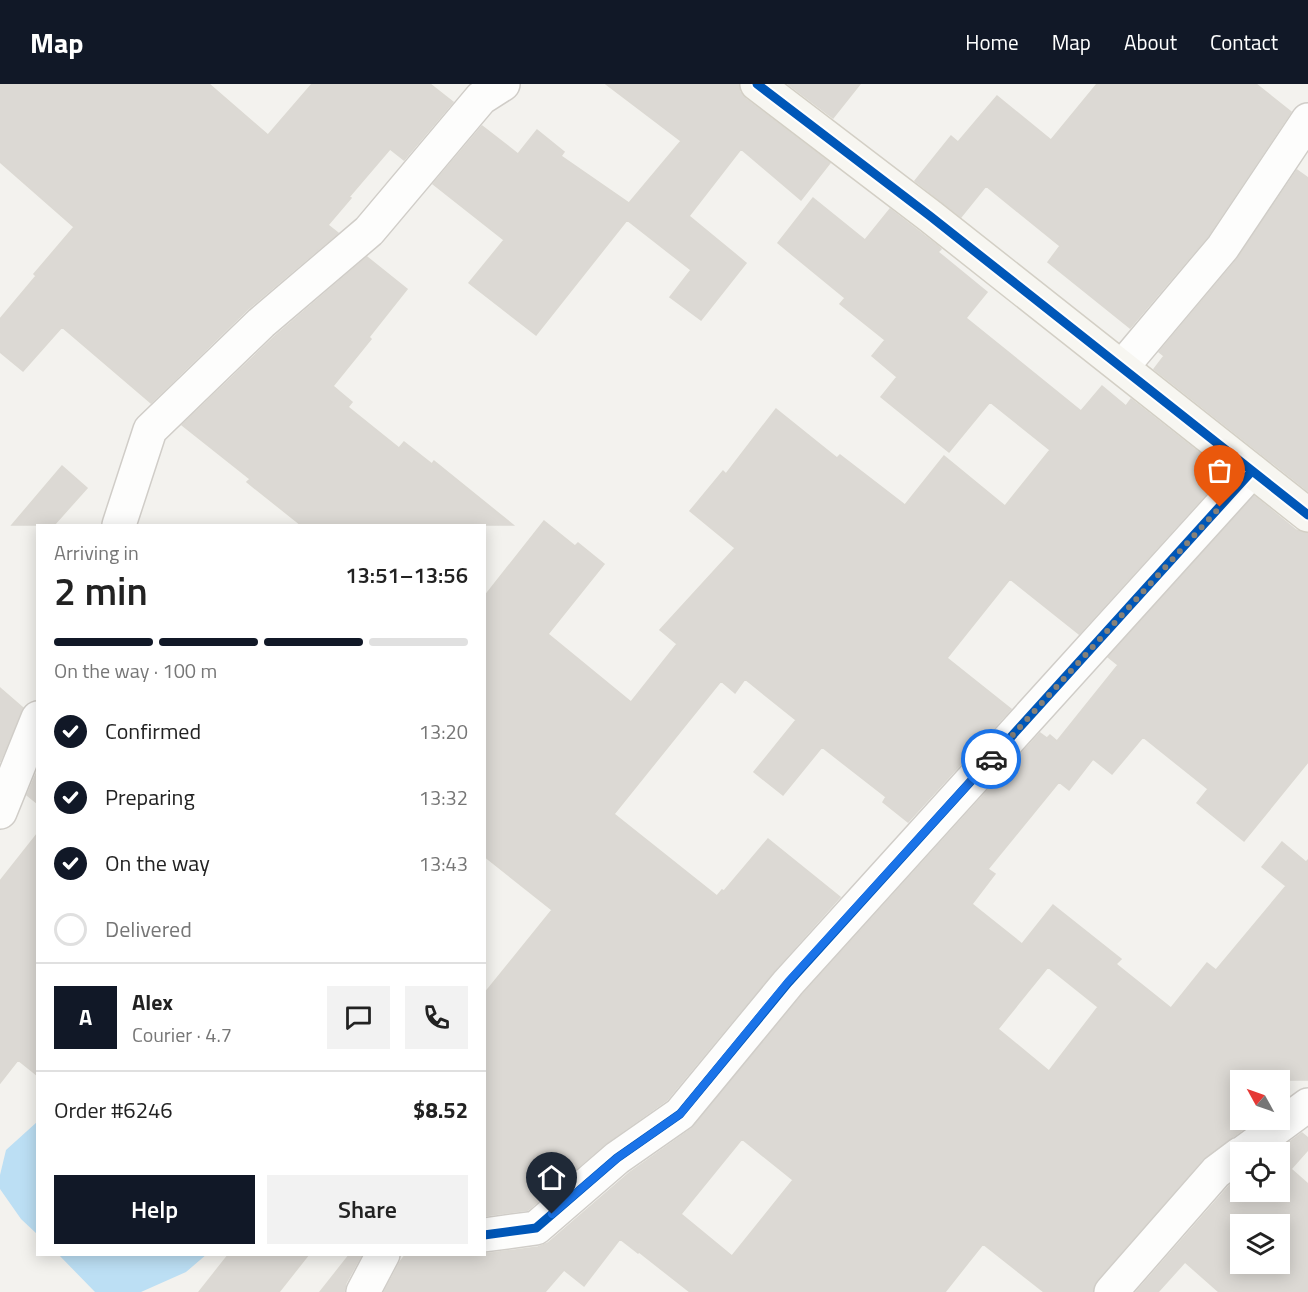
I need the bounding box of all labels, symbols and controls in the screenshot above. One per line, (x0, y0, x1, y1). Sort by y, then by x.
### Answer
text: Map (30, 21, 84, 64)
text: Home (965, 26, 1019, 58)
text: Map (1052, 26, 1091, 58)
text: About (1124, 26, 1177, 58)
text: Contact (1210, 26, 1278, 58)
pin (1194, 445, 1245, 507)
icon: bag (1203, 454, 1236, 487)
text: Arriving in (54, 537, 139, 568)
text: 13:51–13:56 (345, 558, 468, 592)
text: 2 min (54, 561, 148, 620)
text: On the way · 100 m (54, 655, 217, 686)
text: Confirmed (105, 714, 201, 748)
icon: check (54, 715, 87, 748)
text: 13:20 (419, 716, 468, 747)
courier (961, 729, 1021, 789)
icon: car (975, 743, 1008, 776)
text: Preparing (105, 780, 195, 814)
icon: check (54, 781, 87, 814)
text: 13:32 (419, 782, 468, 813)
text: On the way (105, 846, 210, 880)
icon: check (54, 847, 87, 880)
text: 13:43 (419, 848, 468, 879)
text: Delivered (105, 912, 192, 946)
text: Alex (132, 985, 173, 1019)
button: chat (327, 986, 390, 1049)
button: phone (405, 986, 468, 1049)
text: A (79, 1000, 92, 1034)
text: Courier · 4.7 (132, 1019, 232, 1050)
north arrow (1230, 1070, 1290, 1130)
map controls (1230, 1070, 1290, 1274)
text: Order #6246 (54, 1093, 173, 1127)
text: $8.52 (413, 1093, 468, 1127)
button: locate (1230, 1142, 1290, 1202)
pin (526, 1152, 577, 1214)
icon: home (535, 1161, 568, 1194)
button: Help (54, 1175, 255, 1244)
button: Share (267, 1175, 468, 1244)
button: layers (1230, 1214, 1290, 1274)

